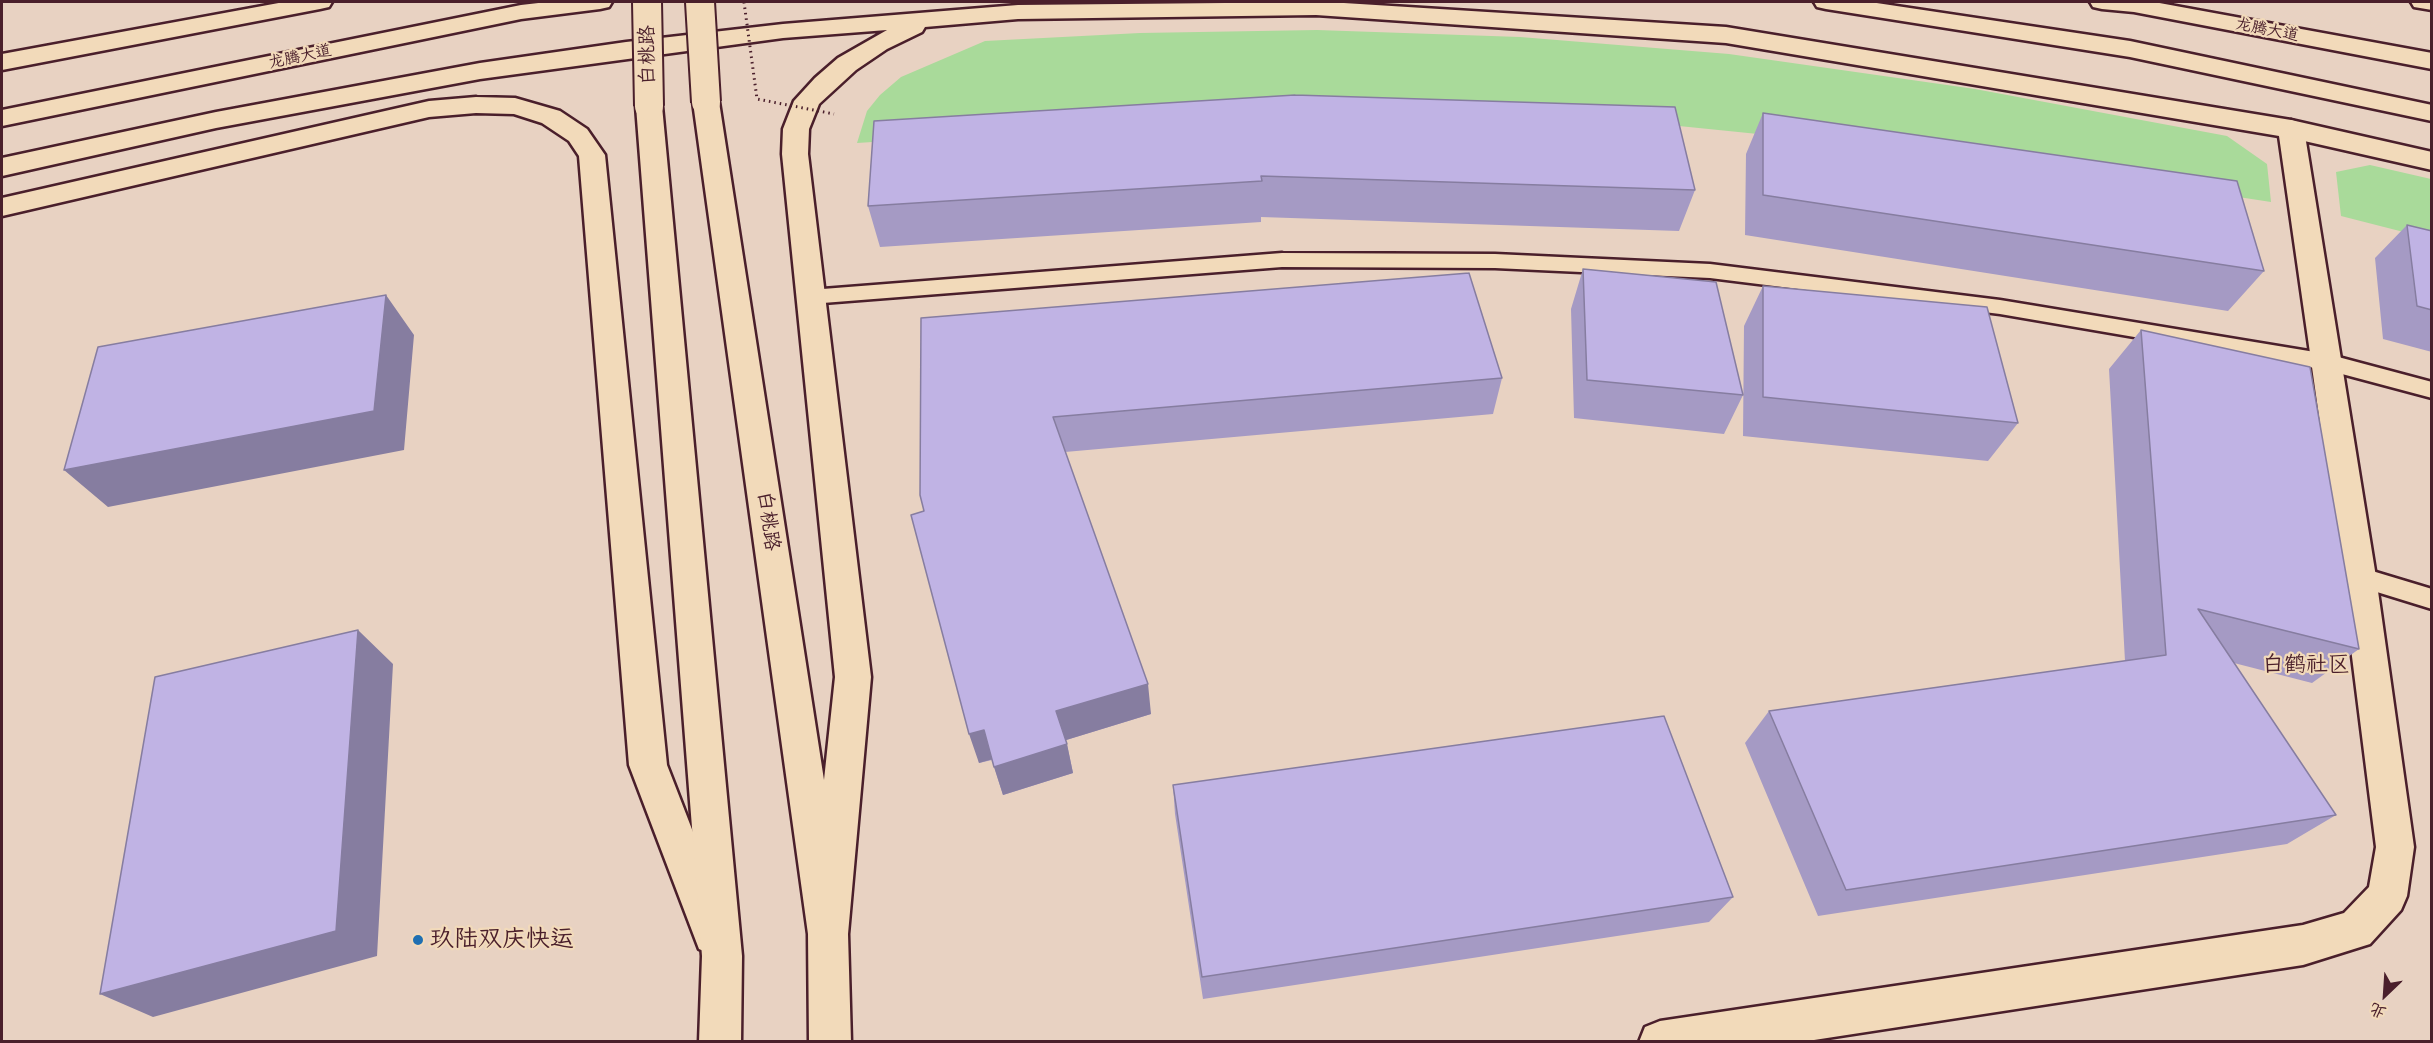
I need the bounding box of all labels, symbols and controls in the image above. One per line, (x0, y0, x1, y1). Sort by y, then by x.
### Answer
street label: 龙腾大道 (2234, 14, 2300, 46)
street label: 白桃路 (635, 25, 661, 85)
street label: 龙腾大道 (267, 41, 333, 73)
street label: 白桃路 (752, 490, 784, 552)
district label: 白鹤社区 (2262, 652, 2350, 678)
place label: 玖陆双庆快运 (430, 926, 574, 954)
marker: 玖陆双庆快运 (411, 933, 425, 947)
north arrow (2355, 965, 2415, 1025)
text: 北 (2365, 998, 2389, 1025)

